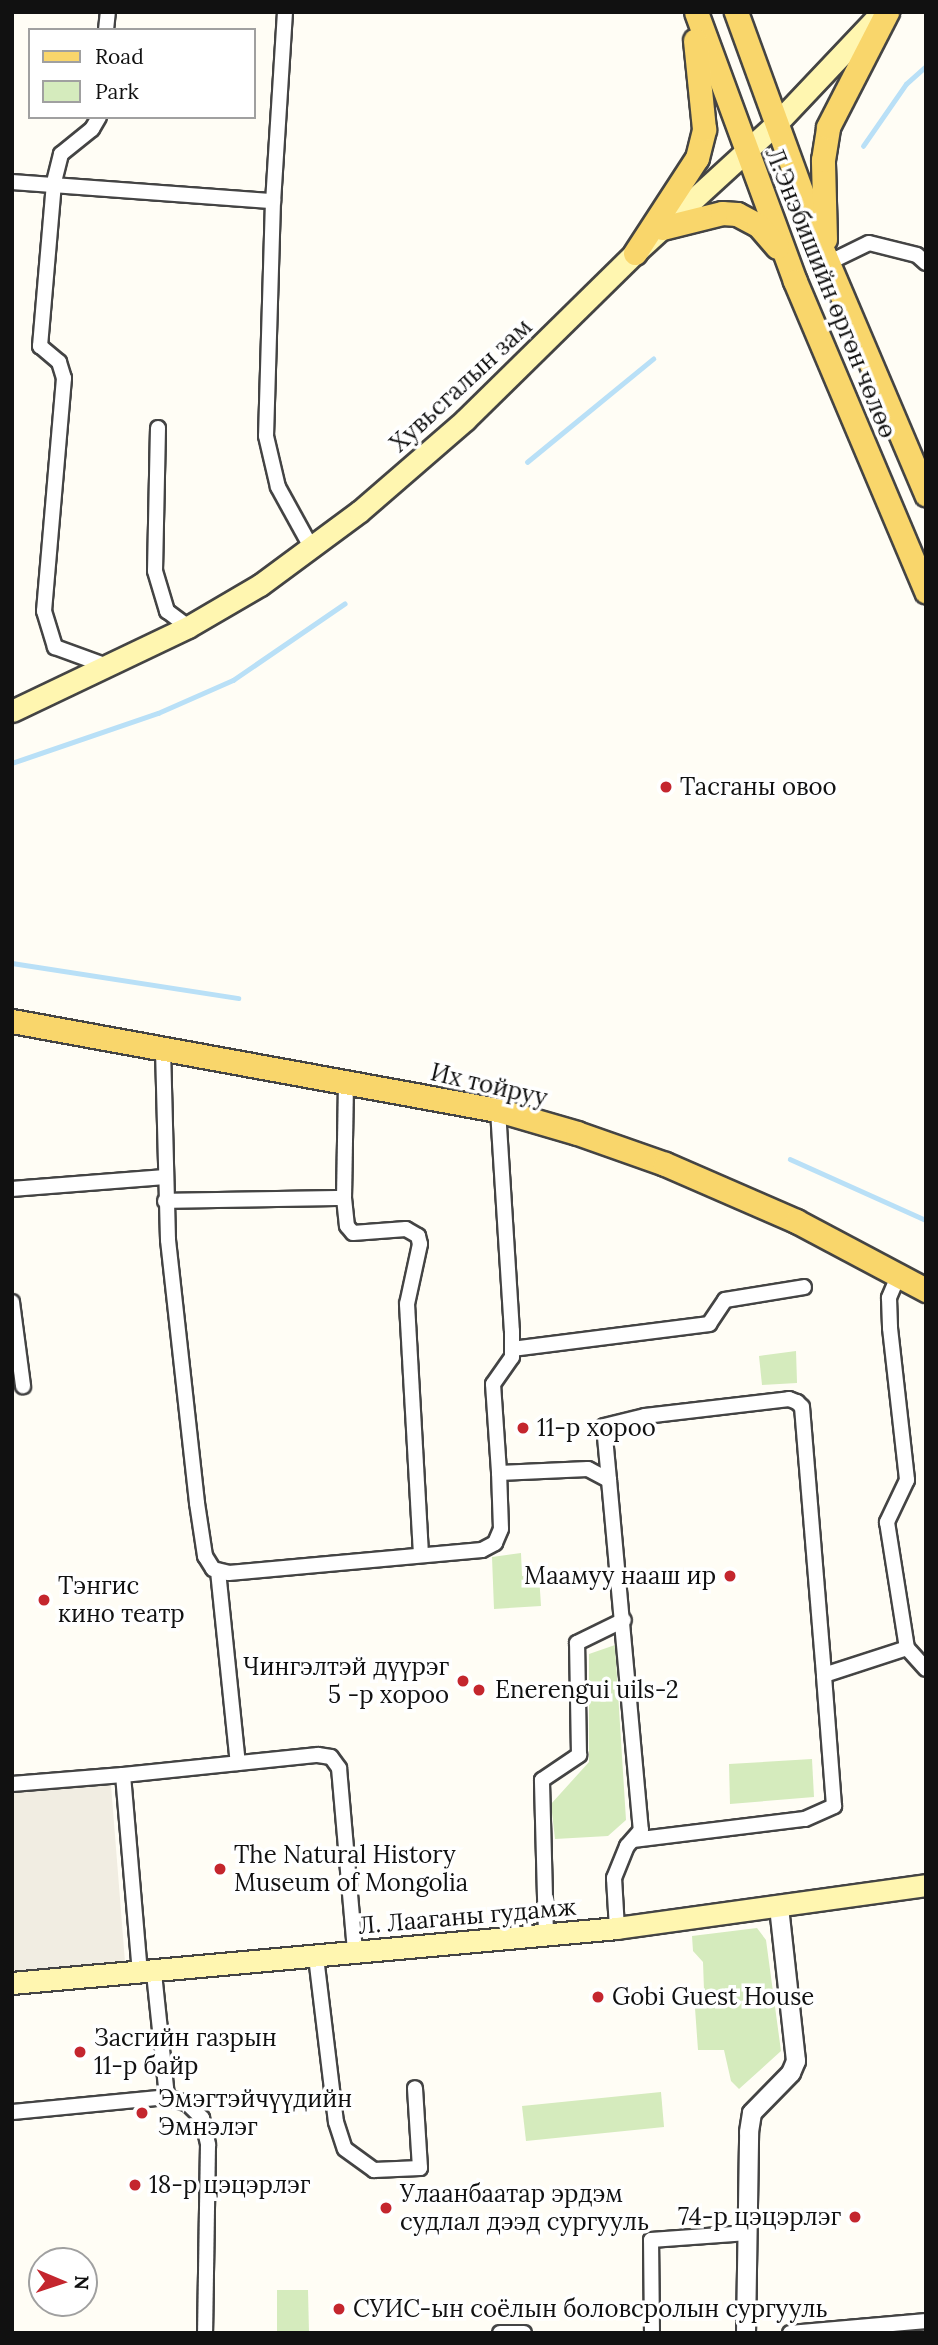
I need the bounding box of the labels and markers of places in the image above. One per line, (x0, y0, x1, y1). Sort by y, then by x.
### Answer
place label: Тасганы овоо (680, 773, 837, 801)
marker: Тасганы овоо (658, 779, 674, 795)
place label: 11-р хороо (537, 1414, 656, 1442)
marker: 11-р хороо (515, 1420, 531, 1436)
place label: Маамуу нааш ир (524, 1562, 716, 1590)
marker: Маамуу нааш ир (722, 1568, 738, 1584)
place label: Тэнгис кино театр (58, 1572, 185, 1628)
marker: Тэнгис кино театр (36, 1592, 52, 1608)
place label: Чингэлтэй дүүрэг 5 -р хороо (243, 1653, 449, 1709)
marker: Чингэлтэй дүүрэг 5 -р хороо (455, 1673, 471, 1689)
place label: Enerengui uils-2 (495, 1676, 679, 1704)
marker: Enerengui uils-2 (469, 1680, 489, 1700)
place label: The Natural History Museum of Mongolia (234, 1841, 468, 1897)
marker: The Natural History Museum of Mongolia (212, 1861, 228, 1877)
place label: Gobi Guest House (612, 1983, 814, 2011)
marker: Gobi Guest House (590, 1989, 606, 2005)
place label: Засгийн газрын 11-р байр (94, 2024, 277, 2080)
marker: Засгийн газрын 11-р байр (72, 2044, 88, 2060)
place label: Эмэгтэйчүүдийн Эмнэлэг (158, 2085, 352, 2141)
marker: Эмэгтэйчүүдийн Эмнэлэг (132, 2103, 152, 2123)
place label: 18-р цэцэрлэг (149, 2171, 310, 2199)
marker: 18-р цэцэрлэг (127, 2177, 143, 2193)
place label: Улаанбаатар эрдэм судлал дээд сургууль (400, 2180, 649, 2236)
marker: Улаанбаатар эрдэм судлал дээд сургууль (378, 2200, 394, 2216)
place label: 74-р цэцэрлэг (678, 2203, 841, 2231)
marker: 74-р цэцэрлэг (847, 2209, 863, 2225)
place label: СУИС-ын соёлын боловсролын сургууль (353, 2295, 828, 2323)
marker: СУИС-ын соёлын боловсролын сургууль (331, 2301, 347, 2317)

